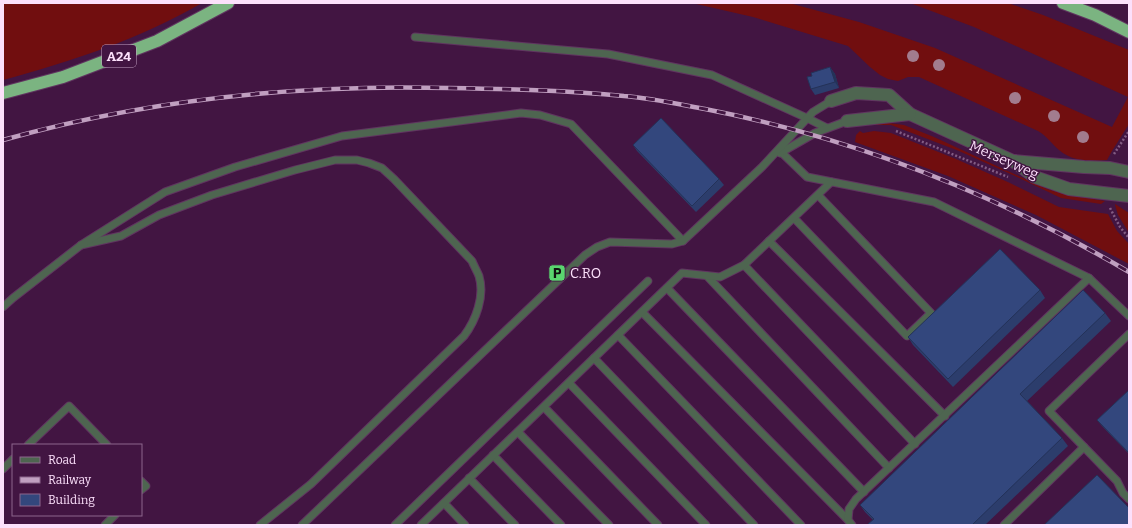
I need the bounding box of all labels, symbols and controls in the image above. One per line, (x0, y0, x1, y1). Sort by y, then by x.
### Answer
road number: A24 (102, 45, 136, 67)
street label: Merseyweg (967, 137, 1041, 183)
parking icon: C.RO (547, 263, 567, 283)
place label: C.RO (570, 265, 601, 282)
legend (12, 444, 142, 516)
text: Road (48, 453, 76, 467)
text: Railway (48, 473, 92, 487)
text: Building (48, 493, 95, 507)

